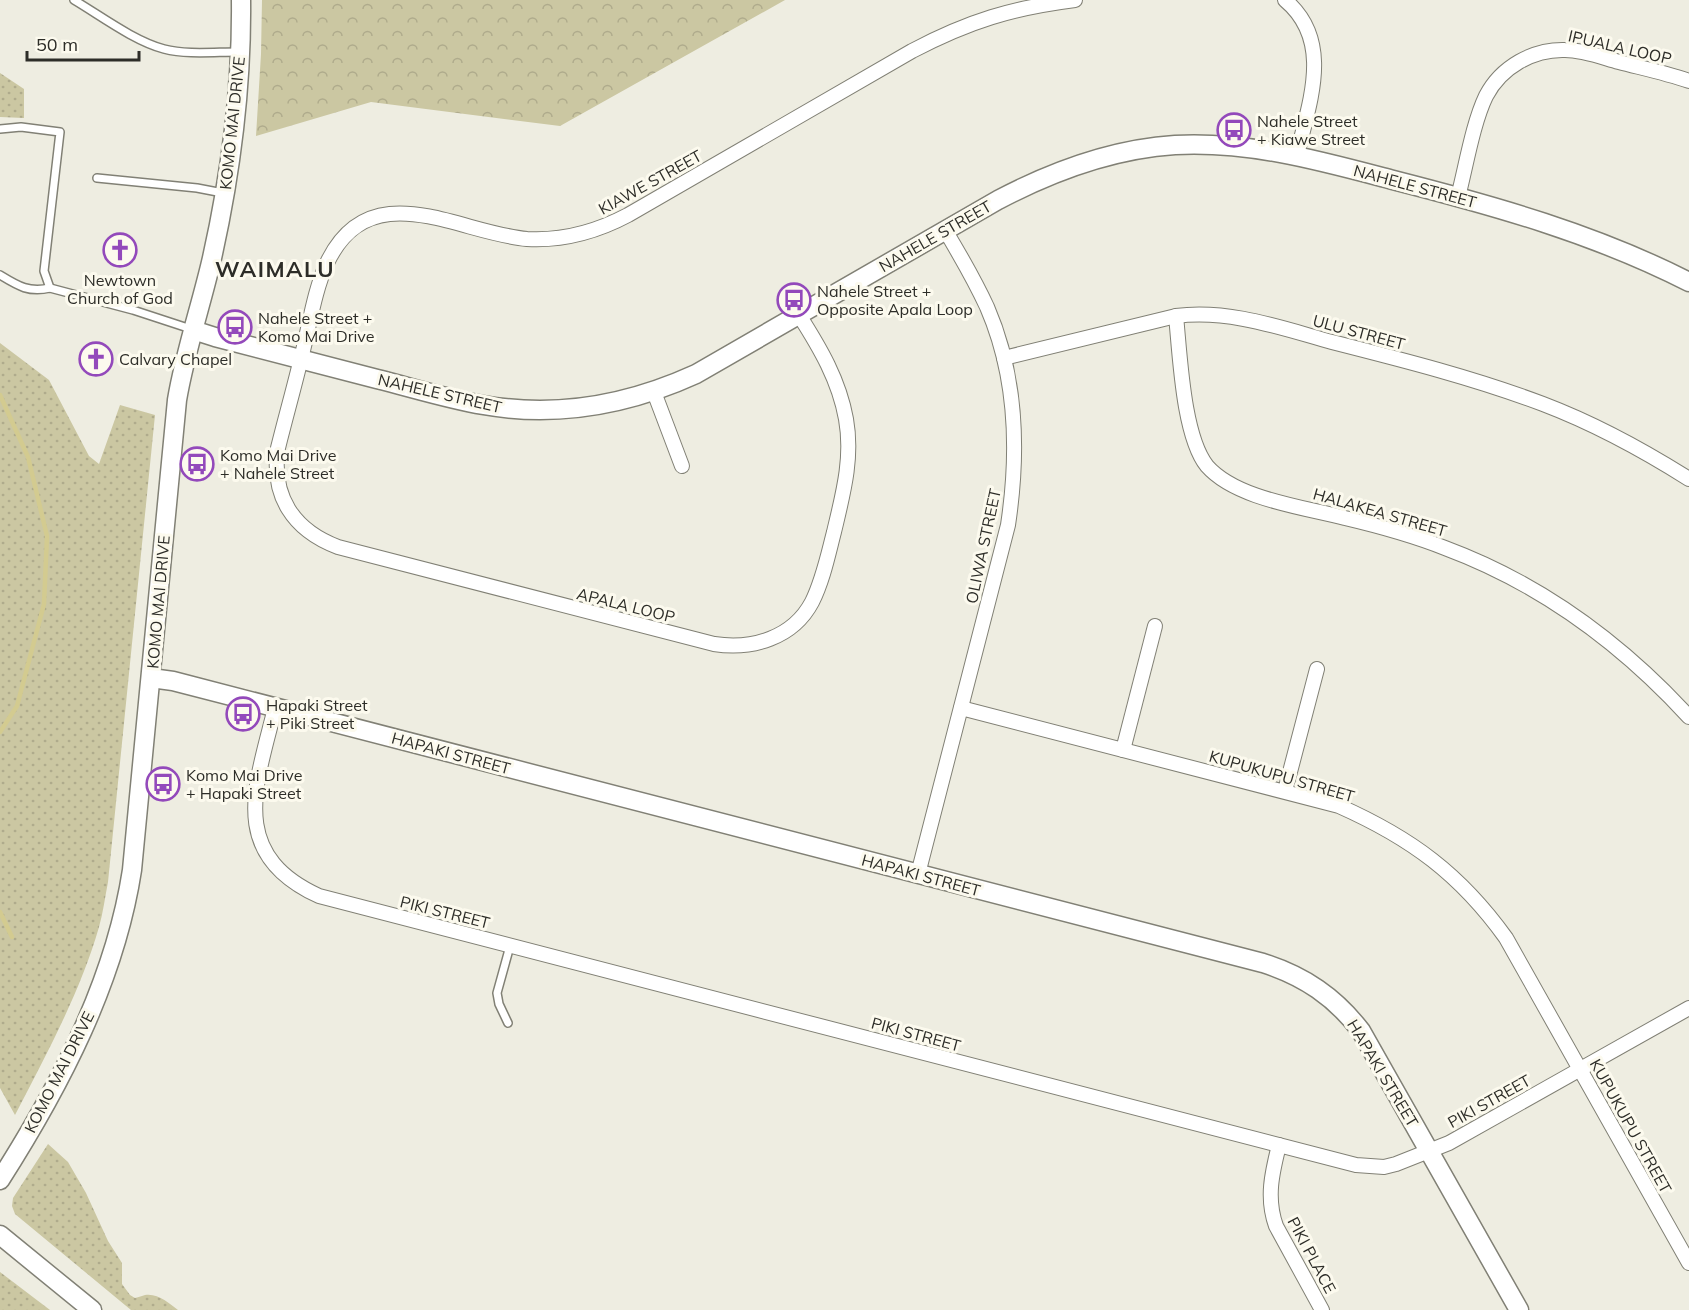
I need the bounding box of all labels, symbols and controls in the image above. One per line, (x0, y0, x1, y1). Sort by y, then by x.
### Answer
scale bar (27, 24, 140, 62)
street label: IPUALA LOOP (1566, 25, 1674, 69)
text: 50 m (36, 33, 78, 56)
street label: KOMO MAI DRIVE (215, 55, 249, 191)
place label: Nahele Street + Kiawe Street (1257, 111, 1366, 149)
bus stop icon: Nahele Street + Kiawe Street (1216, 112, 1252, 148)
street label: KIAWE STREET (595, 145, 706, 219)
street label: NAHELE STREET (1351, 160, 1479, 212)
street label: NAHELE STREET (875, 196, 995, 276)
church icon: Newtown Church of God (102, 232, 138, 268)
district label: WAIMALU (215, 255, 335, 283)
place label: Newtown Church of God (67, 270, 173, 308)
place label: Nahele Street + Opposite Apala Loop (817, 281, 973, 319)
bus stop icon: Nahele Street + Opposite Apala Loop (776, 282, 812, 318)
place label: Nahele Street + Komo Mai Drive (258, 308, 374, 346)
bus stop icon: Nahele Street + Komo Mai Drive (217, 309, 253, 345)
street label: ULU STREET (1311, 310, 1408, 354)
church icon: Calvary Chapel (78, 341, 114, 377)
place label: Calvary Chapel (119, 349, 232, 369)
street label: NAHELE STREET (376, 369, 504, 417)
place label: Komo Mai Drive + Nahele Street (220, 445, 336, 483)
bus stop icon: Komo Mai Drive + Nahele Street (179, 446, 215, 482)
street label: HALAKEA STREET (1311, 483, 1449, 541)
street label: OLIWA STREET (961, 486, 1005, 605)
street label: KOMO MAI DRIVE (142, 534, 174, 670)
street label: APALA LOOP (575, 583, 677, 627)
place label: Hapaki Street + Piki Street (266, 695, 368, 733)
bus stop icon: Hapaki Street + Piki Street (225, 696, 261, 732)
street label: HAPAKI STREET (389, 728, 513, 779)
street label: KUPUKUPU STREET (1207, 746, 1357, 806)
place label: Komo Mai Drive + Hapaki Street (186, 765, 302, 803)
bus stop icon: Komo Mai Drive + Hapaki Street (145, 766, 181, 802)
street label: HAPAKI STREET (859, 850, 983, 901)
street label: PIKI STREET (398, 891, 492, 933)
street label: KOMO MAI DRIVE (20, 1008, 98, 1136)
street label: PIKI STREET (869, 1012, 963, 1056)
street label: HAPAKI STREET (1343, 1015, 1423, 1131)
street label: KUPUKUPU STREET (1586, 1055, 1676, 1197)
street label: PIKI STREET (1444, 1070, 1534, 1132)
street label: PIKI PLACE (1284, 1213, 1340, 1297)

